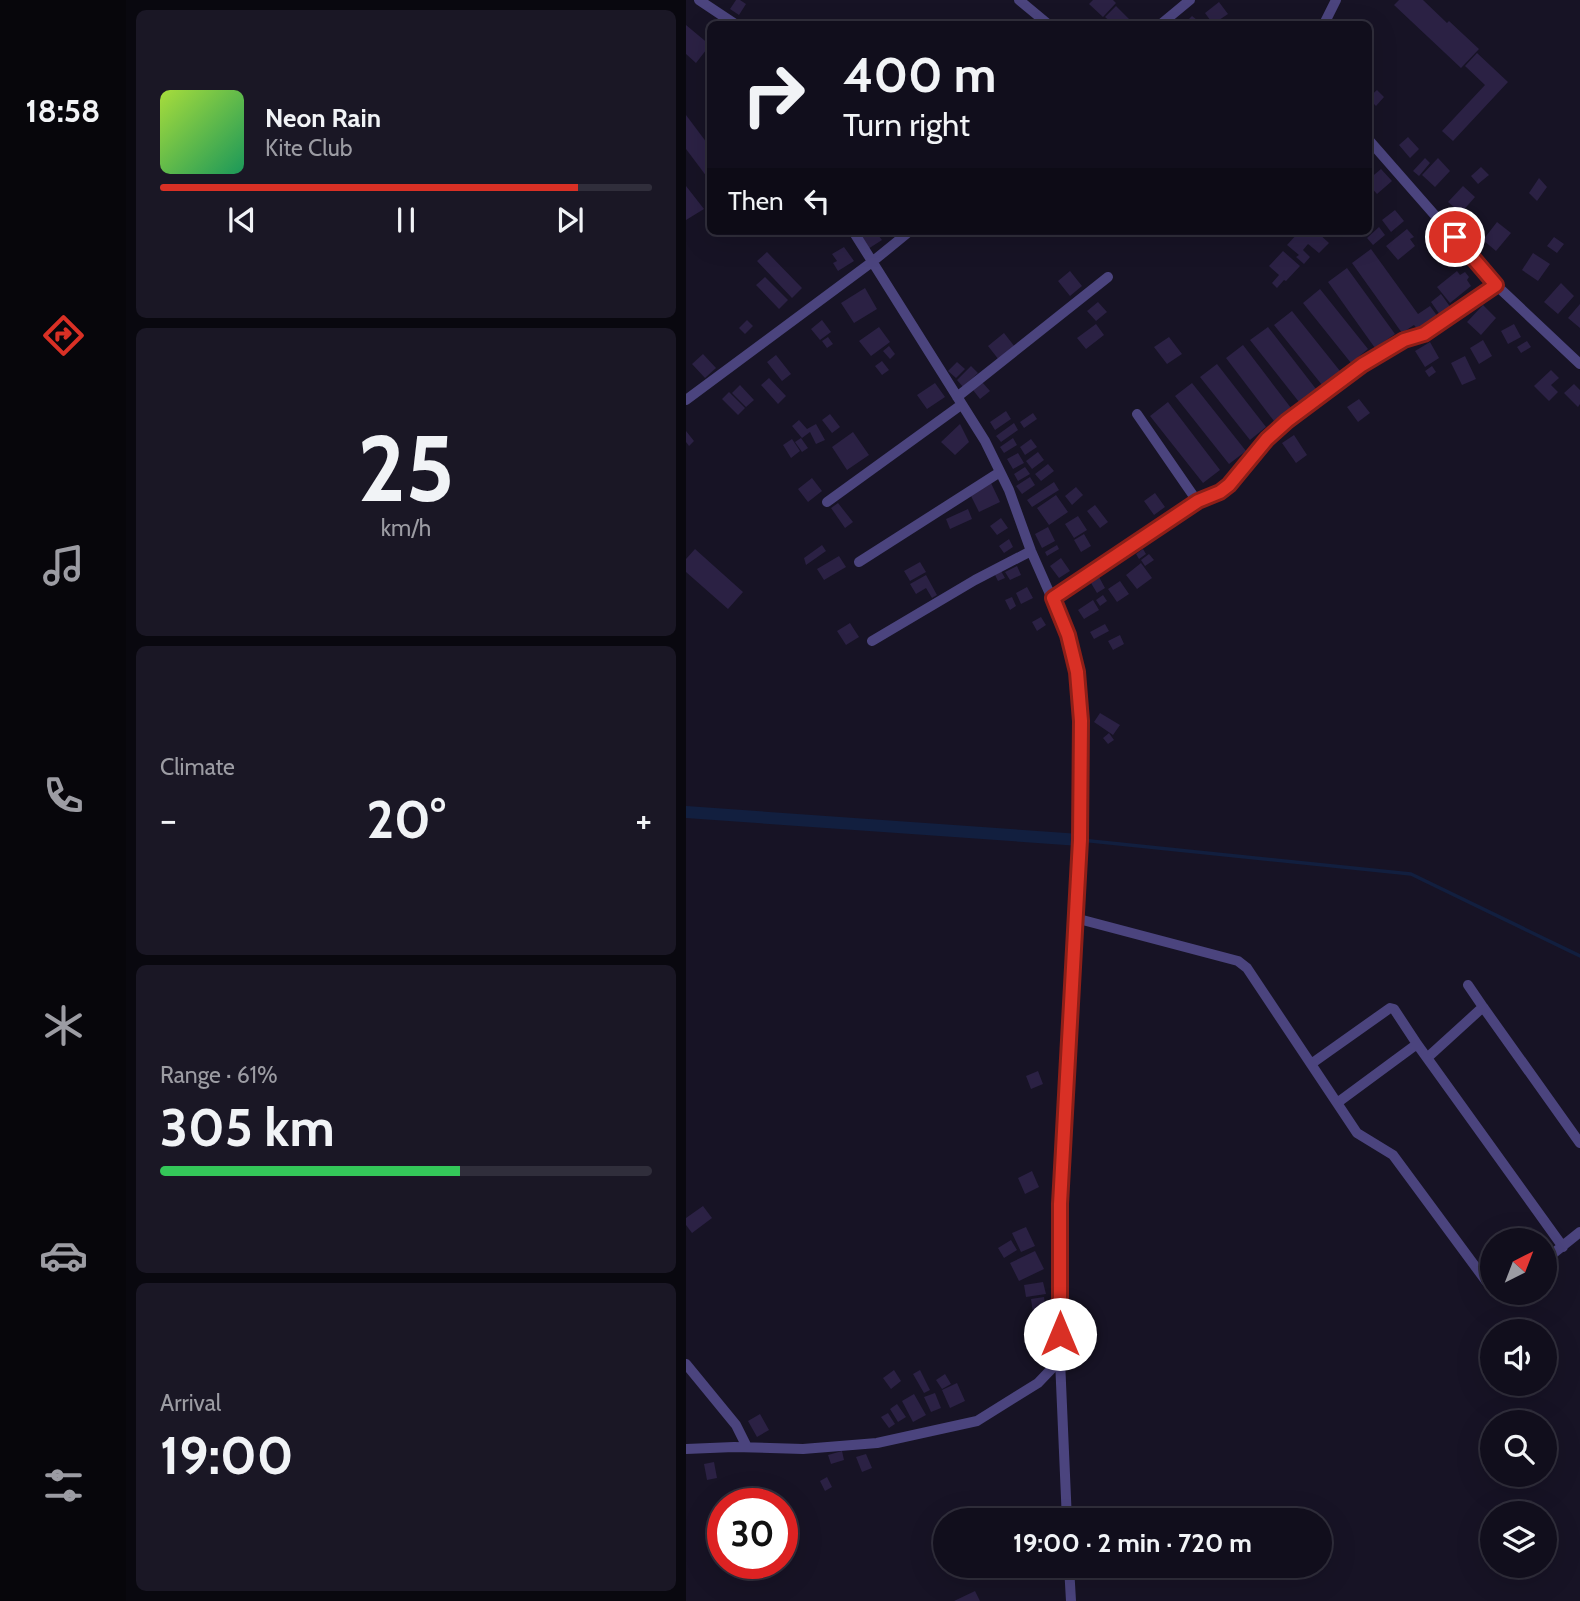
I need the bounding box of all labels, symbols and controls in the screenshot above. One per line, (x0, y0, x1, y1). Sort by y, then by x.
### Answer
text: 400 m (843, 45, 996, 104)
icon: right (728, 49, 819, 140)
text: 18:58 (26, 91, 100, 130)
text: Neon Rain (265, 102, 381, 134)
text: Turn right (843, 105, 970, 144)
text: Kite Club (265, 134, 352, 162)
icon: left (798, 182, 836, 220)
text: Then (728, 185, 784, 217)
icon: previous (223, 201, 261, 239)
icon: pause (387, 201, 425, 239)
icon: next (551, 201, 589, 239)
pin (1425, 207, 1485, 267)
icon: arrive (1436, 218, 1474, 256)
icon: directions (39, 311, 88, 360)
text: 25 (357, 413, 455, 524)
text: km/h (381, 514, 431, 542)
icon: music (39, 541, 88, 590)
text: Climate (160, 753, 235, 781)
icon: phone (39, 771, 88, 820)
text: 20° (366, 788, 446, 851)
text: − (160, 796, 177, 843)
text: + (635, 796, 652, 843)
icon: climate (39, 1001, 88, 1050)
text: Range · 61% (160, 1061, 278, 1089)
text: 305 km (160, 1096, 335, 1159)
north arrow (1480, 1228, 1558, 1306)
map controls (1480, 1228, 1557, 1578)
icon: car (39, 1231, 88, 1280)
position arrow (1023, 1297, 1097, 1371)
button: sound (1480, 1319, 1557, 1396)
text: Arrival (160, 1389, 221, 1417)
button: search (1480, 1410, 1557, 1487)
text: 19:00 (160, 1424, 293, 1487)
icon: filters (39, 1461, 88, 1510)
speed limit sign: 30 (707, 1488, 798, 1579)
button: layers (1480, 1501, 1557, 1578)
text: 19:00 · 2 min · 720 m (1013, 1527, 1252, 1559)

